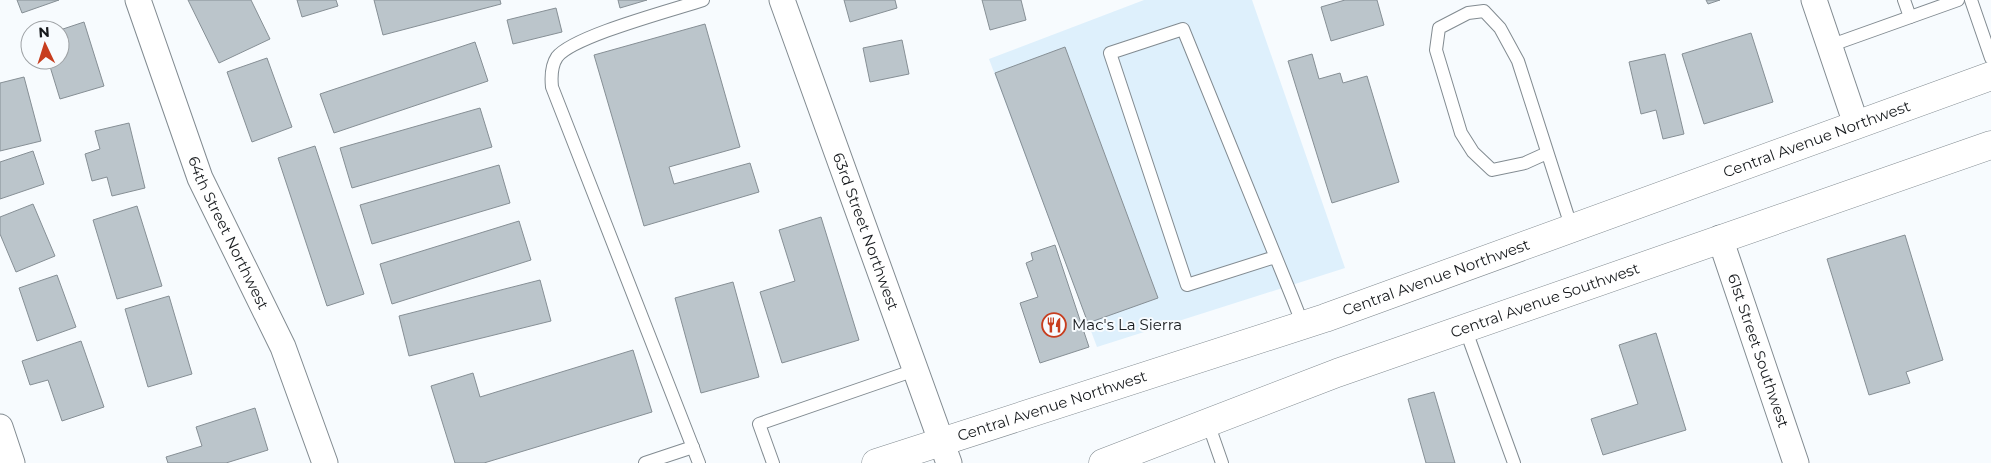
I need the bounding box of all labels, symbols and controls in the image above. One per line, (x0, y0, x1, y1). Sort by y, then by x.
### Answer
north arrow (20, 20, 70, 70)
text: N (38, 23, 50, 41)
street label: Central Avenue Northwest (1720, 96, 1913, 182)
street label: 63rd Street Northwest (829, 150, 903, 313)
street label: 64th Street Northwest (184, 153, 273, 313)
street label: Central Avenue Northwest (1340, 234, 1532, 320)
street label: Central Avenue Southwest (1448, 258, 1642, 342)
street label: 61st Street Southwest (1724, 271, 1793, 430)
restaurant icon: Mac's La Sierra (1041, 312, 1067, 338)
place label: Mac's La Sierra (1072, 315, 1182, 334)
street label: Central Avenue Northwest (955, 366, 1149, 445)

